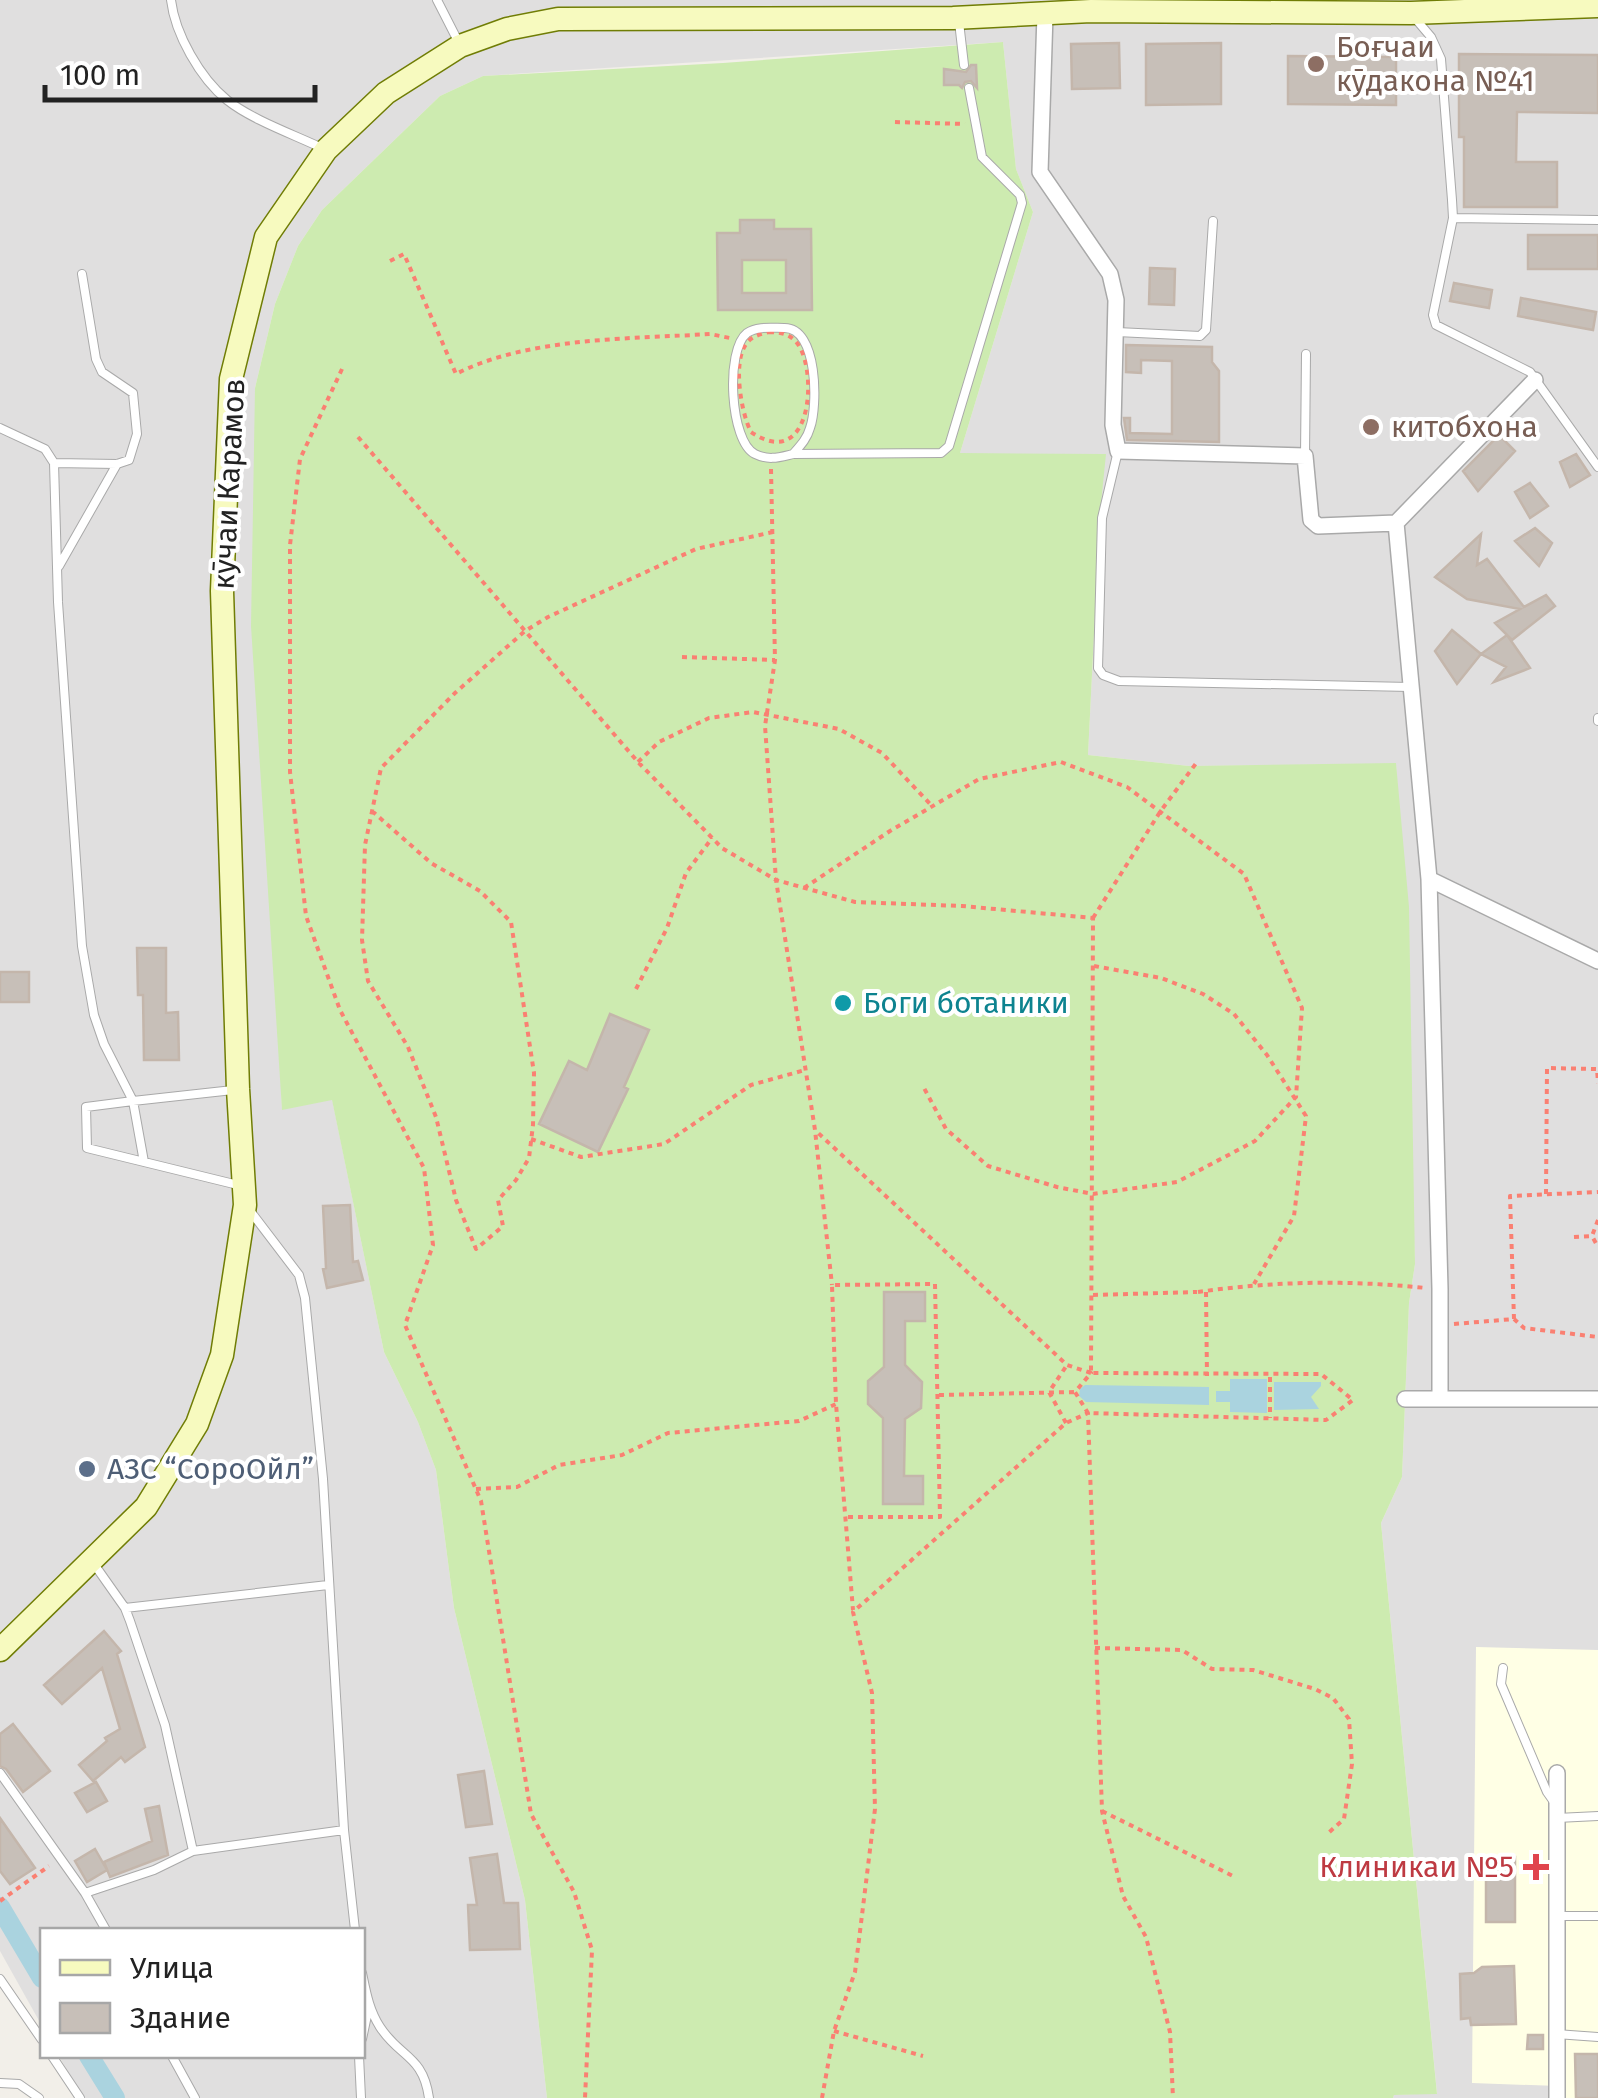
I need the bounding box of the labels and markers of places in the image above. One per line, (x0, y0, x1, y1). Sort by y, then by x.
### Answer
place label: Боғчаи кӯдакона №41 (1336, 29, 1535, 99)
marker: Боғчаи кӯдакона №41 (1305, 53, 1327, 75)
place label: китобхона (1391, 409, 1538, 445)
marker: китобхона (1360, 416, 1382, 438)
place label: Боги ботаники (863, 985, 1069, 1021)
marker: Боги ботаники (832, 992, 854, 1014)
place label: АЗС “СороОйл” (107, 1451, 314, 1487)
marker: АЗС “СороОйл” (76, 1458, 98, 1480)
place label: Клиникаи №5 (1319, 1849, 1514, 1885)
marker: Клиникаи №5 (1523, 1854, 1549, 1880)

